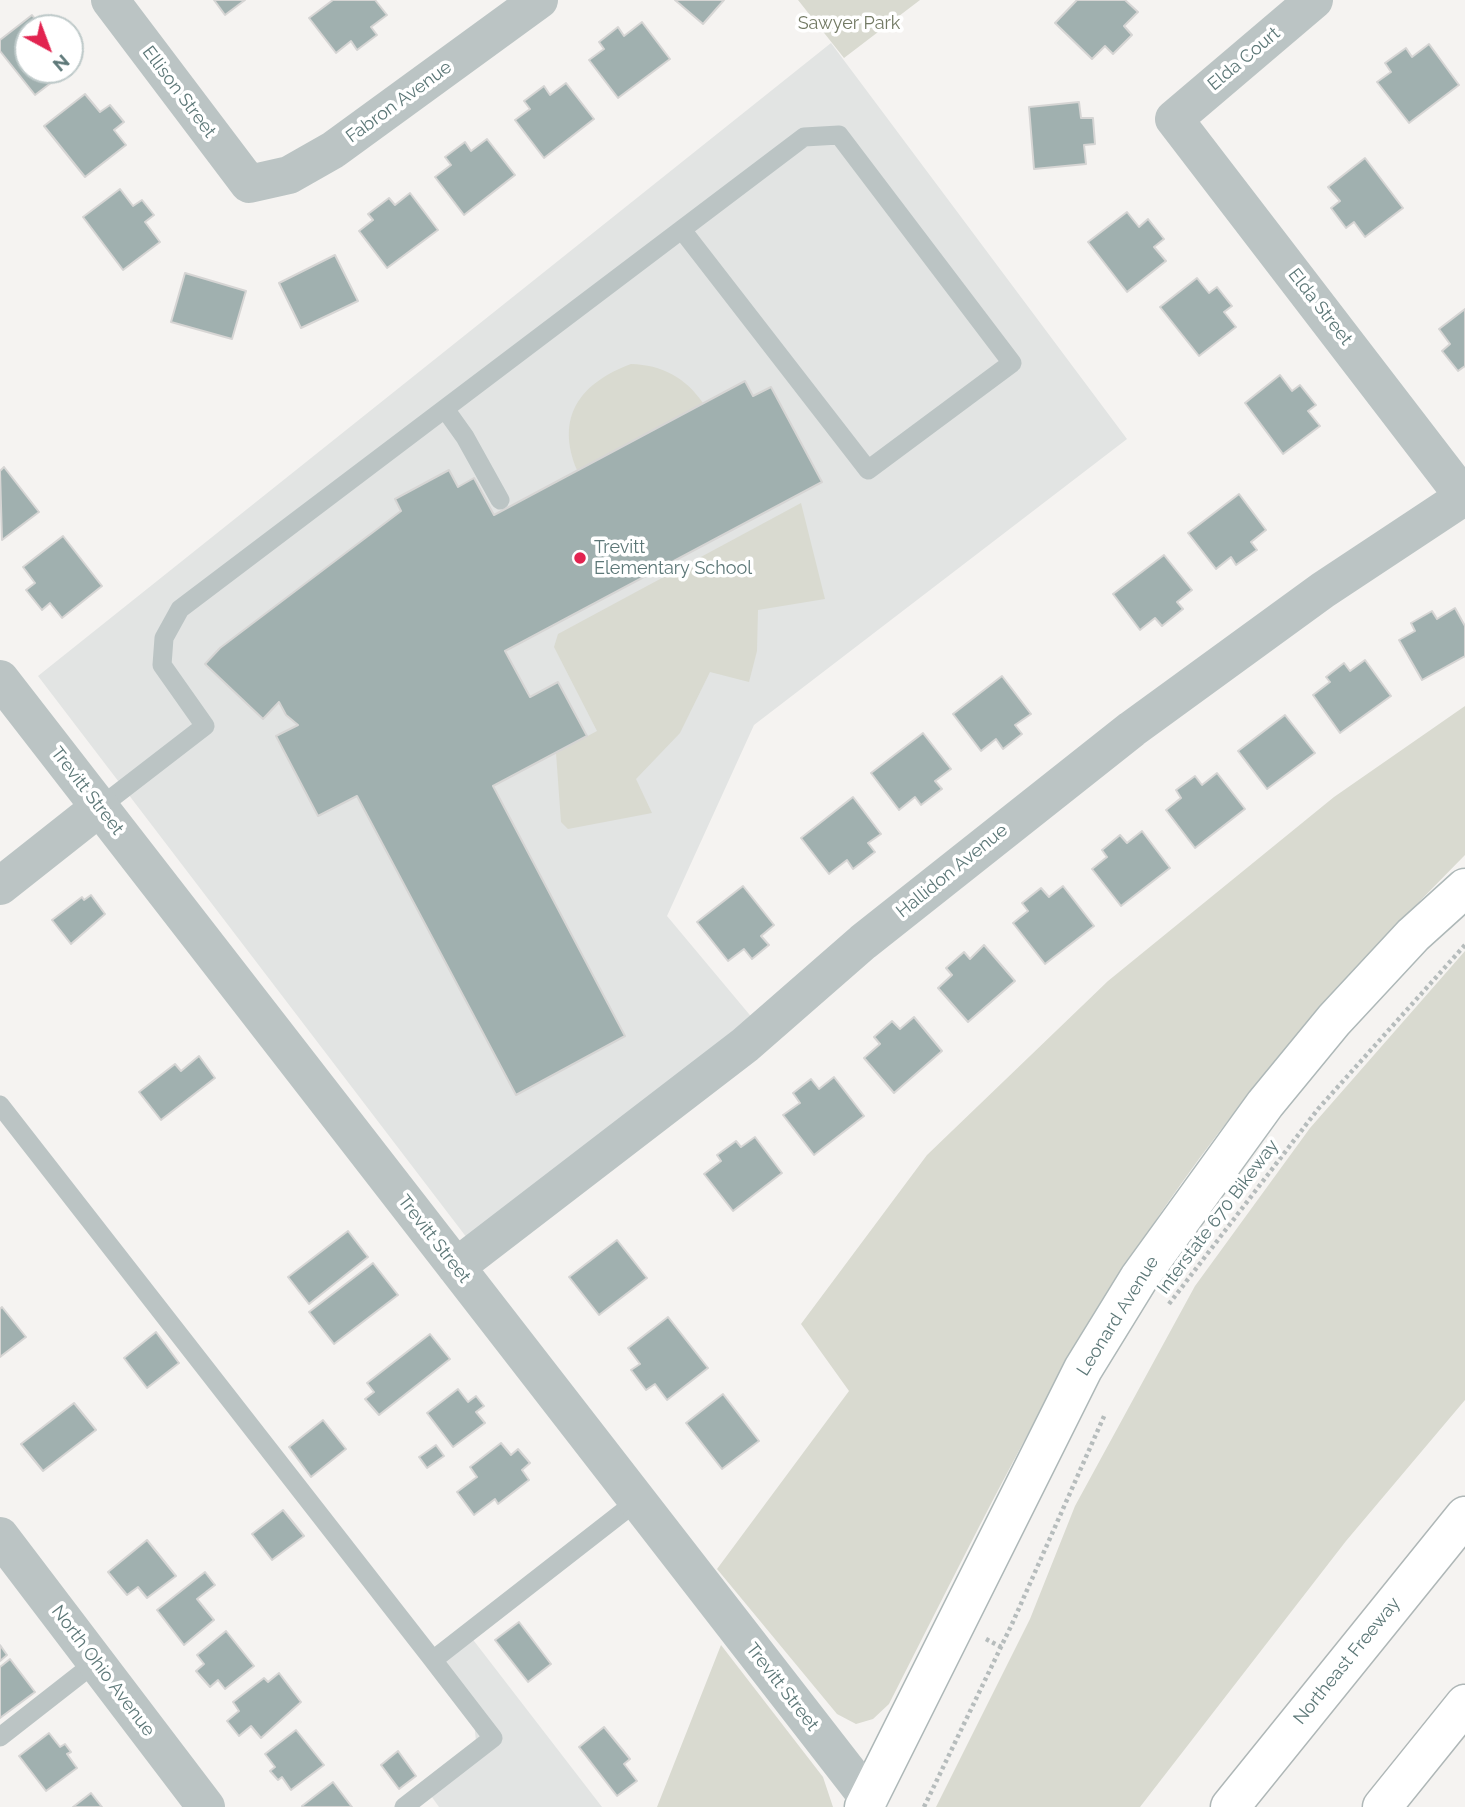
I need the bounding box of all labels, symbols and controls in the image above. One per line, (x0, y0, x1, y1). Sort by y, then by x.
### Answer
park label: Sawyer Park (798, 13, 900, 35)
north arrow (14, 14, 84, 84)
street label: Elda Court (1204, 23, 1284, 95)
street label: Ellison Street (138, 42, 220, 142)
text: N (49, 50, 74, 76)
street label: Fabron Avenue (342, 56, 456, 148)
street label: Elda Street (1283, 264, 1357, 350)
place label: Trevitt Elementary School (594, 537, 752, 580)
marker: Trevitt Elementary School (572, 550, 588, 566)
street label: Trevitt Street (46, 743, 128, 839)
street label: Hallidon Avenue (892, 820, 1012, 922)
street label: Interstate 670 Bikeway (1153, 1135, 1283, 1299)
street label: Trevitt Street (393, 1191, 475, 1287)
street label: Leonard Avenue (1073, 1252, 1163, 1380)
street label: Northeast Freeway (1289, 1593, 1405, 1729)
street label: North Ohio Avenue (47, 1601, 159, 1741)
street label: Trevitt Street (741, 1639, 823, 1735)

